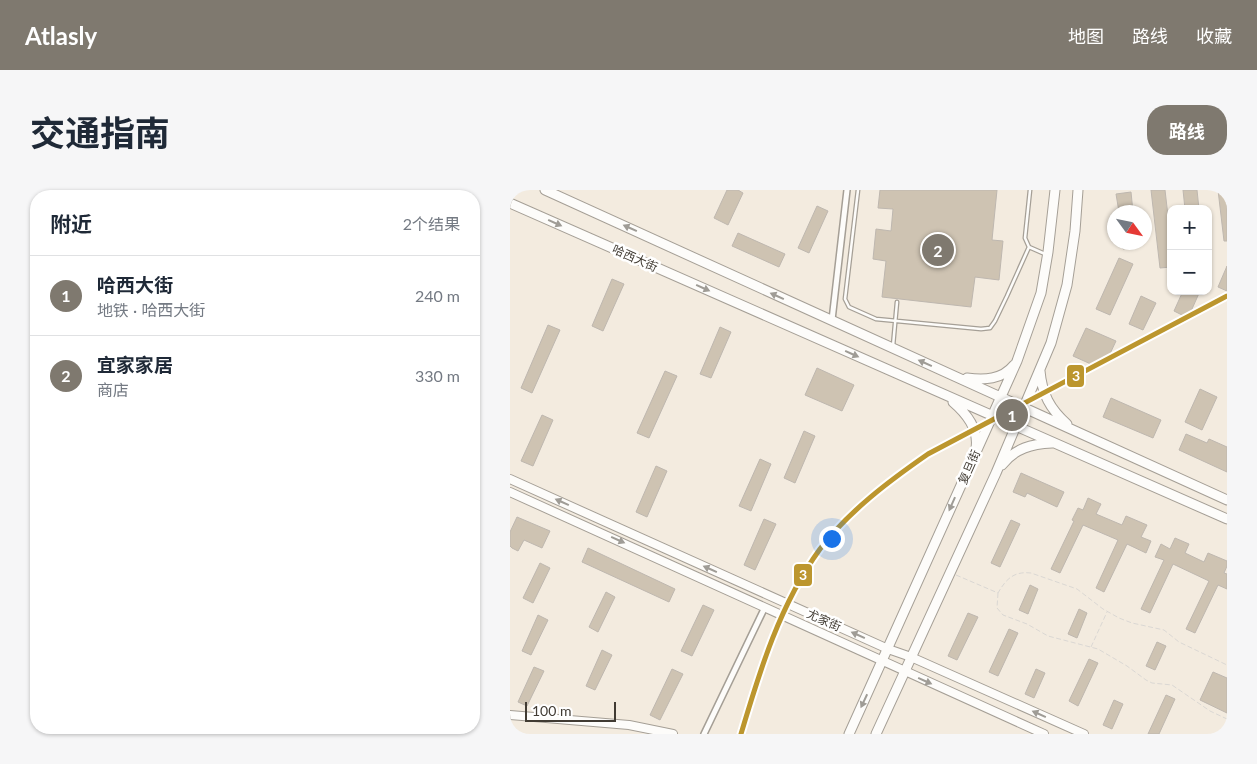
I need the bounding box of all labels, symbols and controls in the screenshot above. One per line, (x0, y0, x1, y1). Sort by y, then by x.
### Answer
text: Atlasly (25, 21, 97, 50)
text: 地图 (1068, 25, 1104, 47)
text: 路线 (1132, 25, 1168, 47)
text: 收藏 (1196, 25, 1232, 47)
button: 路线 (1147, 105, 1227, 155)
text: 交通指南 (30, 111, 170, 153)
north arrow (1107, 205, 1152, 250)
map controls (1167, 205, 1212, 295)
button: + (1167, 205, 1212, 250)
text: 附近 (50, 211, 92, 236)
text: 2个结果 (403, 214, 460, 233)
one-way arrow (548, 219, 562, 227)
one-way arrow (622, 224, 637, 233)
pin: 2 (922, 231, 954, 269)
street label: 哈西大街 (610, 241, 660, 275)
button: − (1167, 250, 1212, 295)
text: 哈西大街 (97, 273, 173, 296)
one-way arrow (696, 285, 710, 293)
text: 1 (61, 286, 71, 305)
text: 240 m (415, 286, 460, 305)
one-way arrow (770, 291, 785, 300)
text: 地铁 · 哈西大街 (97, 300, 205, 319)
one-way arrow (845, 351, 859, 359)
text: 宜家家居 (97, 353, 173, 376)
one-way arrow (918, 358, 932, 366)
line badge: 3 (1066, 364, 1085, 388)
text: 2 (61, 366, 71, 385)
text: 330 m (415, 366, 460, 385)
text: 3 (1072, 367, 1080, 384)
text: 商店 (97, 380, 129, 399)
pin: 1 (996, 396, 1028, 434)
street label: 复旦街 (955, 447, 983, 487)
one-way arrow (948, 497, 956, 511)
one-way arrow (555, 498, 569, 506)
your location (819, 526, 845, 552)
one-way arrow (611, 537, 625, 545)
line badge: 3 (793, 563, 813, 587)
one-way arrow (703, 564, 717, 572)
text: 3 (799, 566, 807, 583)
street label: 尤家街 (804, 606, 844, 634)
one-way arrow (851, 631, 865, 639)
one-way arrow (918, 678, 932, 686)
one-way arrow (860, 694, 868, 708)
scale bar (525, 699, 616, 722)
text: 100 m (532, 702, 571, 719)
one-way arrow (1032, 710, 1046, 718)

